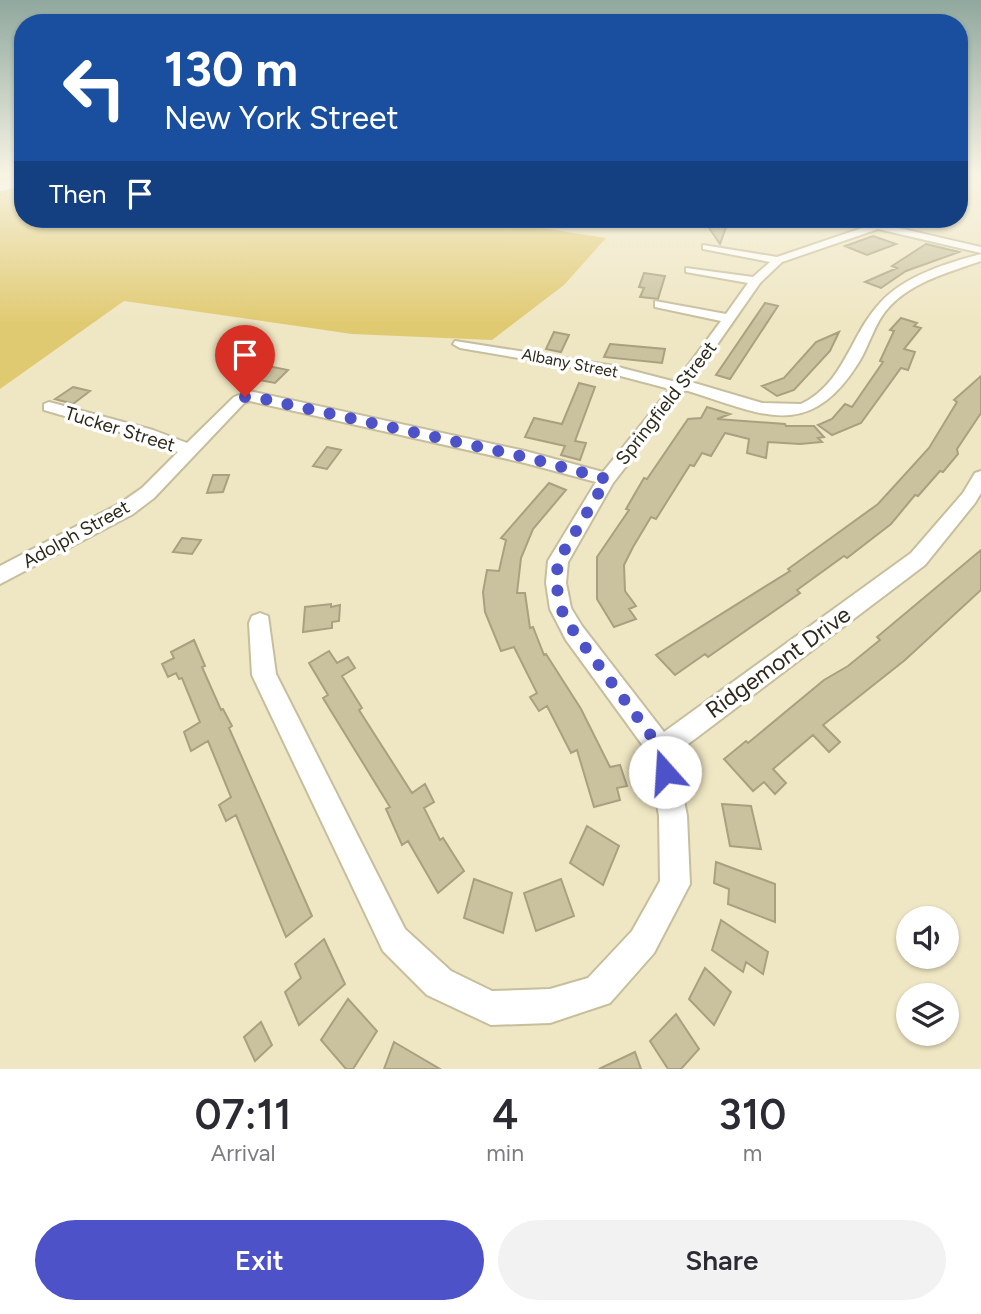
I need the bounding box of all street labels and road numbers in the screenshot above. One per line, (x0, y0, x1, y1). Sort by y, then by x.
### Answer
street label: Springfield Street (611, 337, 721, 469)
street label: Albany Street (520, 344, 620, 382)
street label: Tucker Street (62, 401, 178, 457)
street label: Adolph Street (18, 495, 134, 573)
street label: Ridgemont Drive (700, 600, 856, 724)

